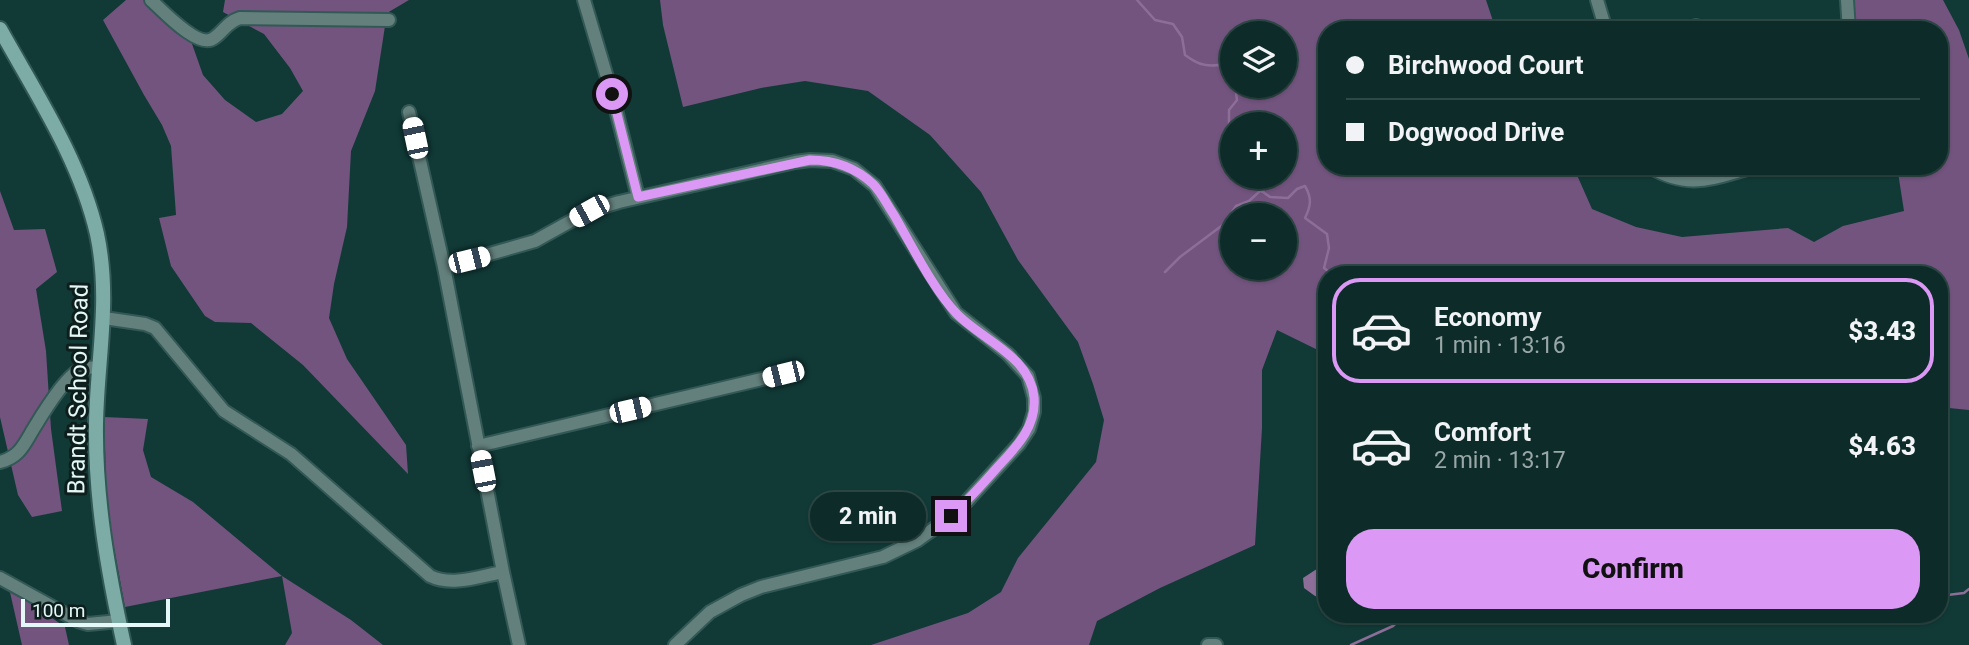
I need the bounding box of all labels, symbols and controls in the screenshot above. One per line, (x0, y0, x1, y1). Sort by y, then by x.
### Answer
map controls (1220, 21, 1297, 280)
button: layers (1220, 21, 1297, 98)
text: Birchwood Court (1388, 50, 1584, 80)
route start (596, 78, 628, 110)
button: + (1220, 112, 1297, 189)
car (401, 115, 430, 161)
text: Dogwood Drive (1388, 117, 1564, 147)
car (566, 192, 613, 230)
button: − (1220, 203, 1297, 280)
car (447, 245, 492, 275)
street label: Brandt School Road (62, 284, 94, 494)
icon: car (1350, 299, 1413, 362)
text: Economy (1434, 302, 1541, 332)
text: $3.43 (1848, 316, 1916, 346)
text: 1 min · 13:16 (1434, 332, 1566, 359)
car (761, 359, 806, 389)
car (608, 395, 653, 425)
icon: car (1350, 414, 1413, 477)
text: Comfort (1434, 417, 1531, 447)
text: $4.63 (1848, 431, 1916, 461)
text: 2 min · 13:17 (1434, 447, 1566, 474)
car (469, 448, 498, 494)
callout: 2 min (811, 491, 926, 540)
route end (935, 500, 967, 532)
text: 2 min (839, 503, 897, 530)
button: Confirm (1346, 529, 1920, 609)
scale bar (21, 596, 170, 628)
text: 100 m (32, 599, 85, 622)

